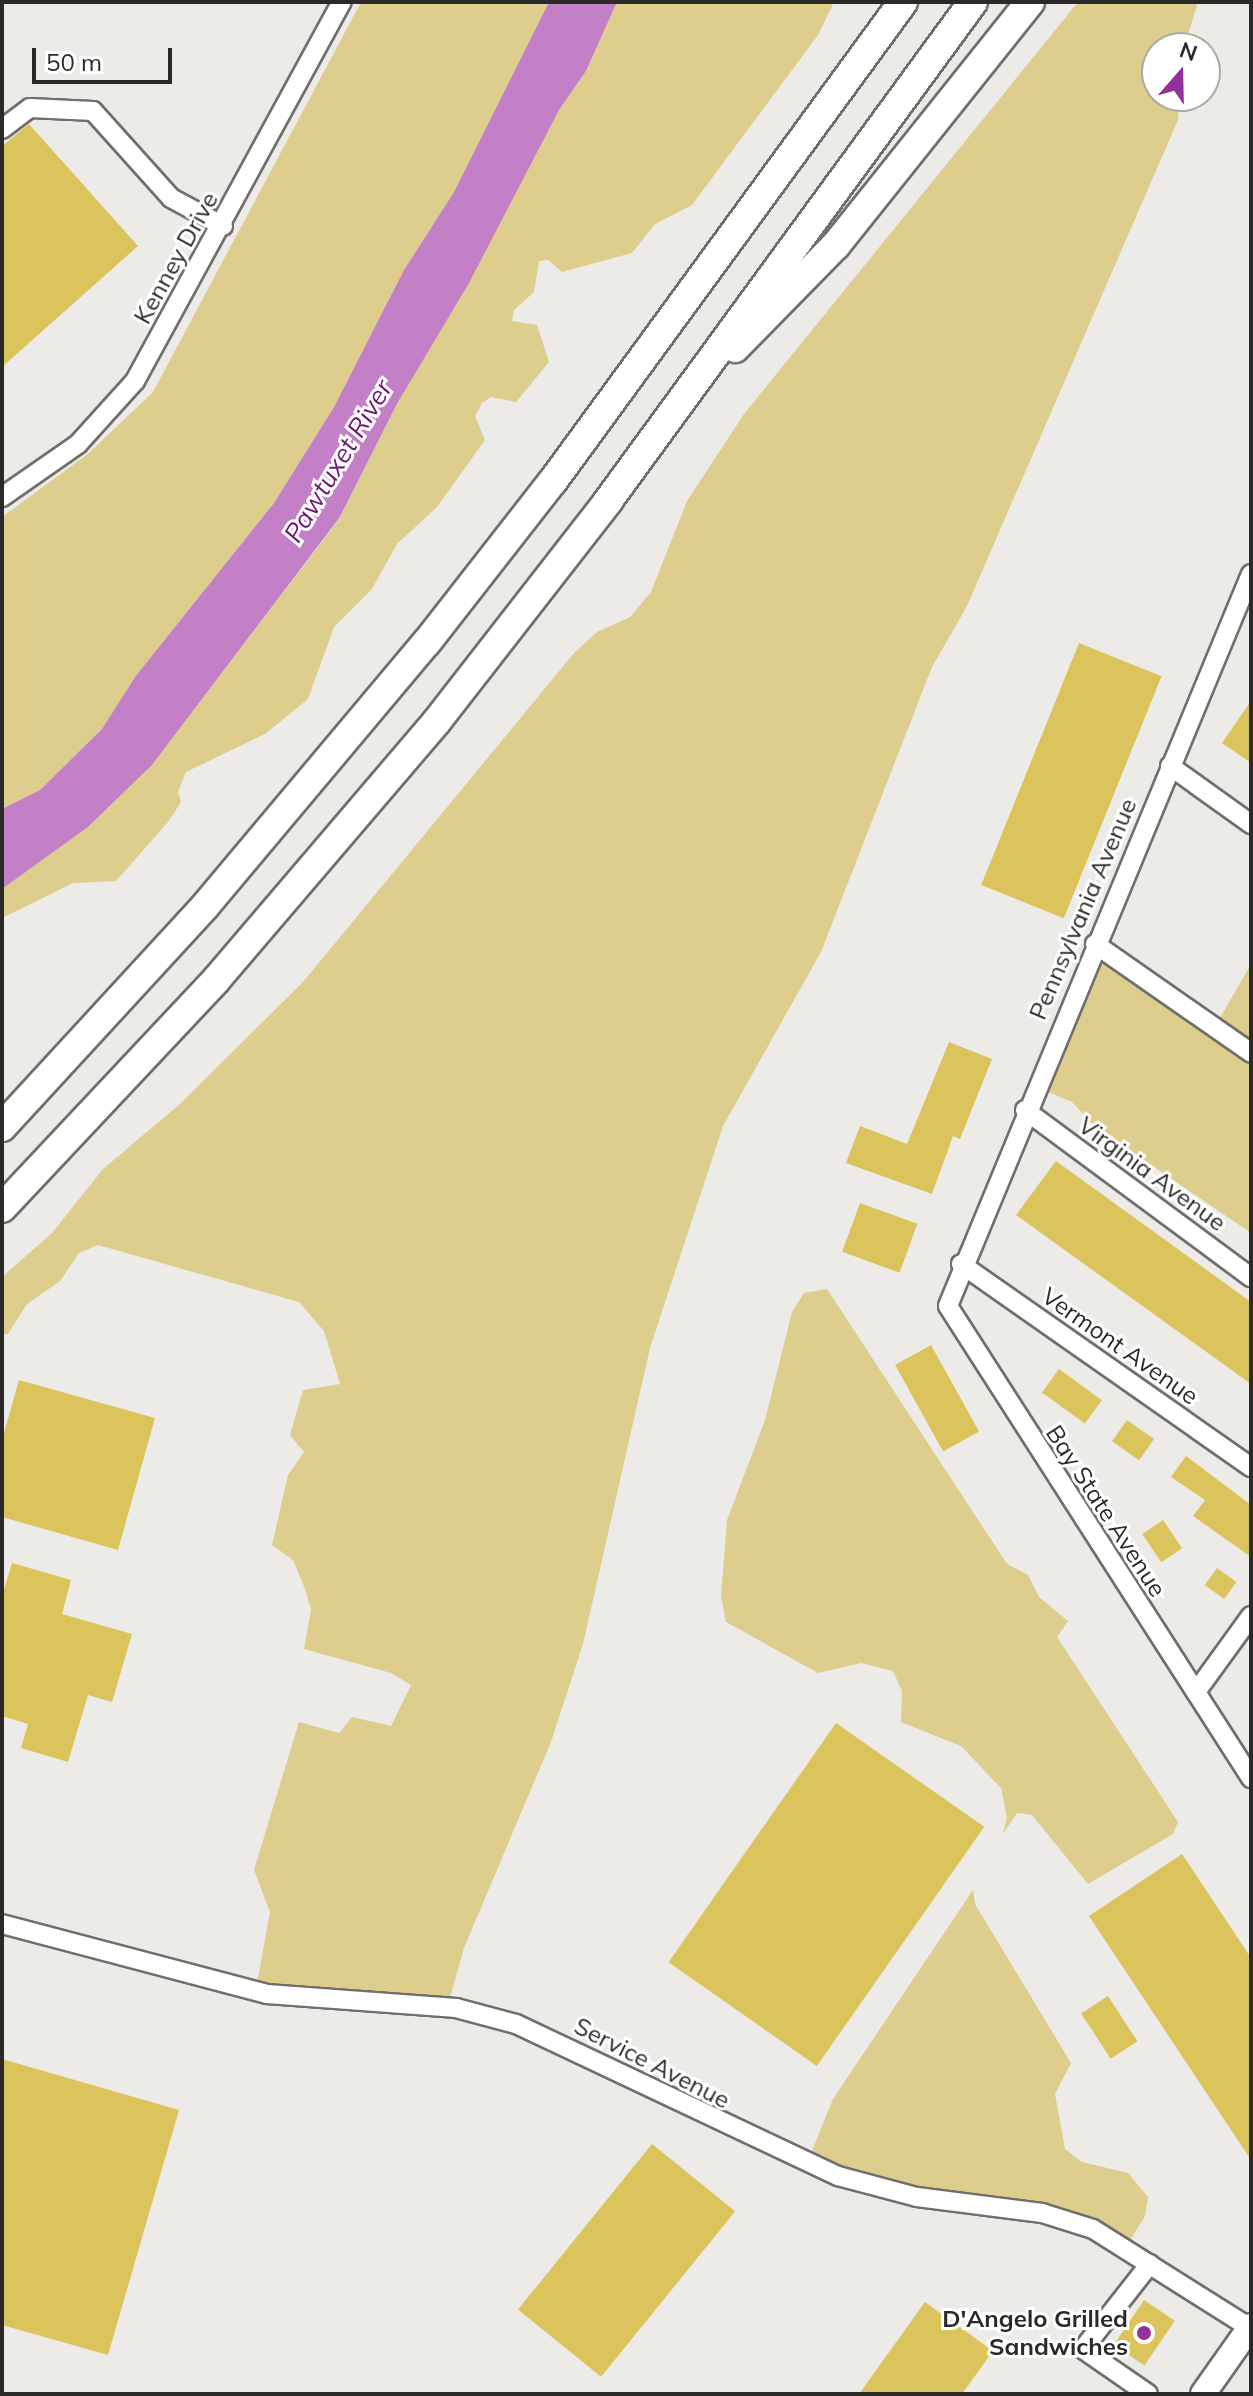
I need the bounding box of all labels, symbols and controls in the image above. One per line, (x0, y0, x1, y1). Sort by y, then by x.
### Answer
scale bar (36, 32, 176, 82)
north arrow (1141, 32, 1221, 112)
text: N (1176, 35, 1201, 67)
text: 50 m (46, 47, 102, 77)
street label: Kenney Drive (128, 187, 224, 329)
water label: Pawtuxet River (277, 374, 399, 548)
street label: Pennsylvania Avenue (1023, 794, 1143, 1024)
street label: Virginia Avenue (1073, 1111, 1231, 1237)
street label: Vermont Avenue (1036, 1281, 1204, 1411)
street label: Bay State Avenue (1040, 1420, 1172, 1602)
street label: Service Avenue (570, 2011, 734, 2115)
place label: D'Angelo Grilled Sandwiches (942, 2305, 1128, 2361)
marker: D'Angelo Grilled Sandwiches (1135, 2324, 1153, 2342)

